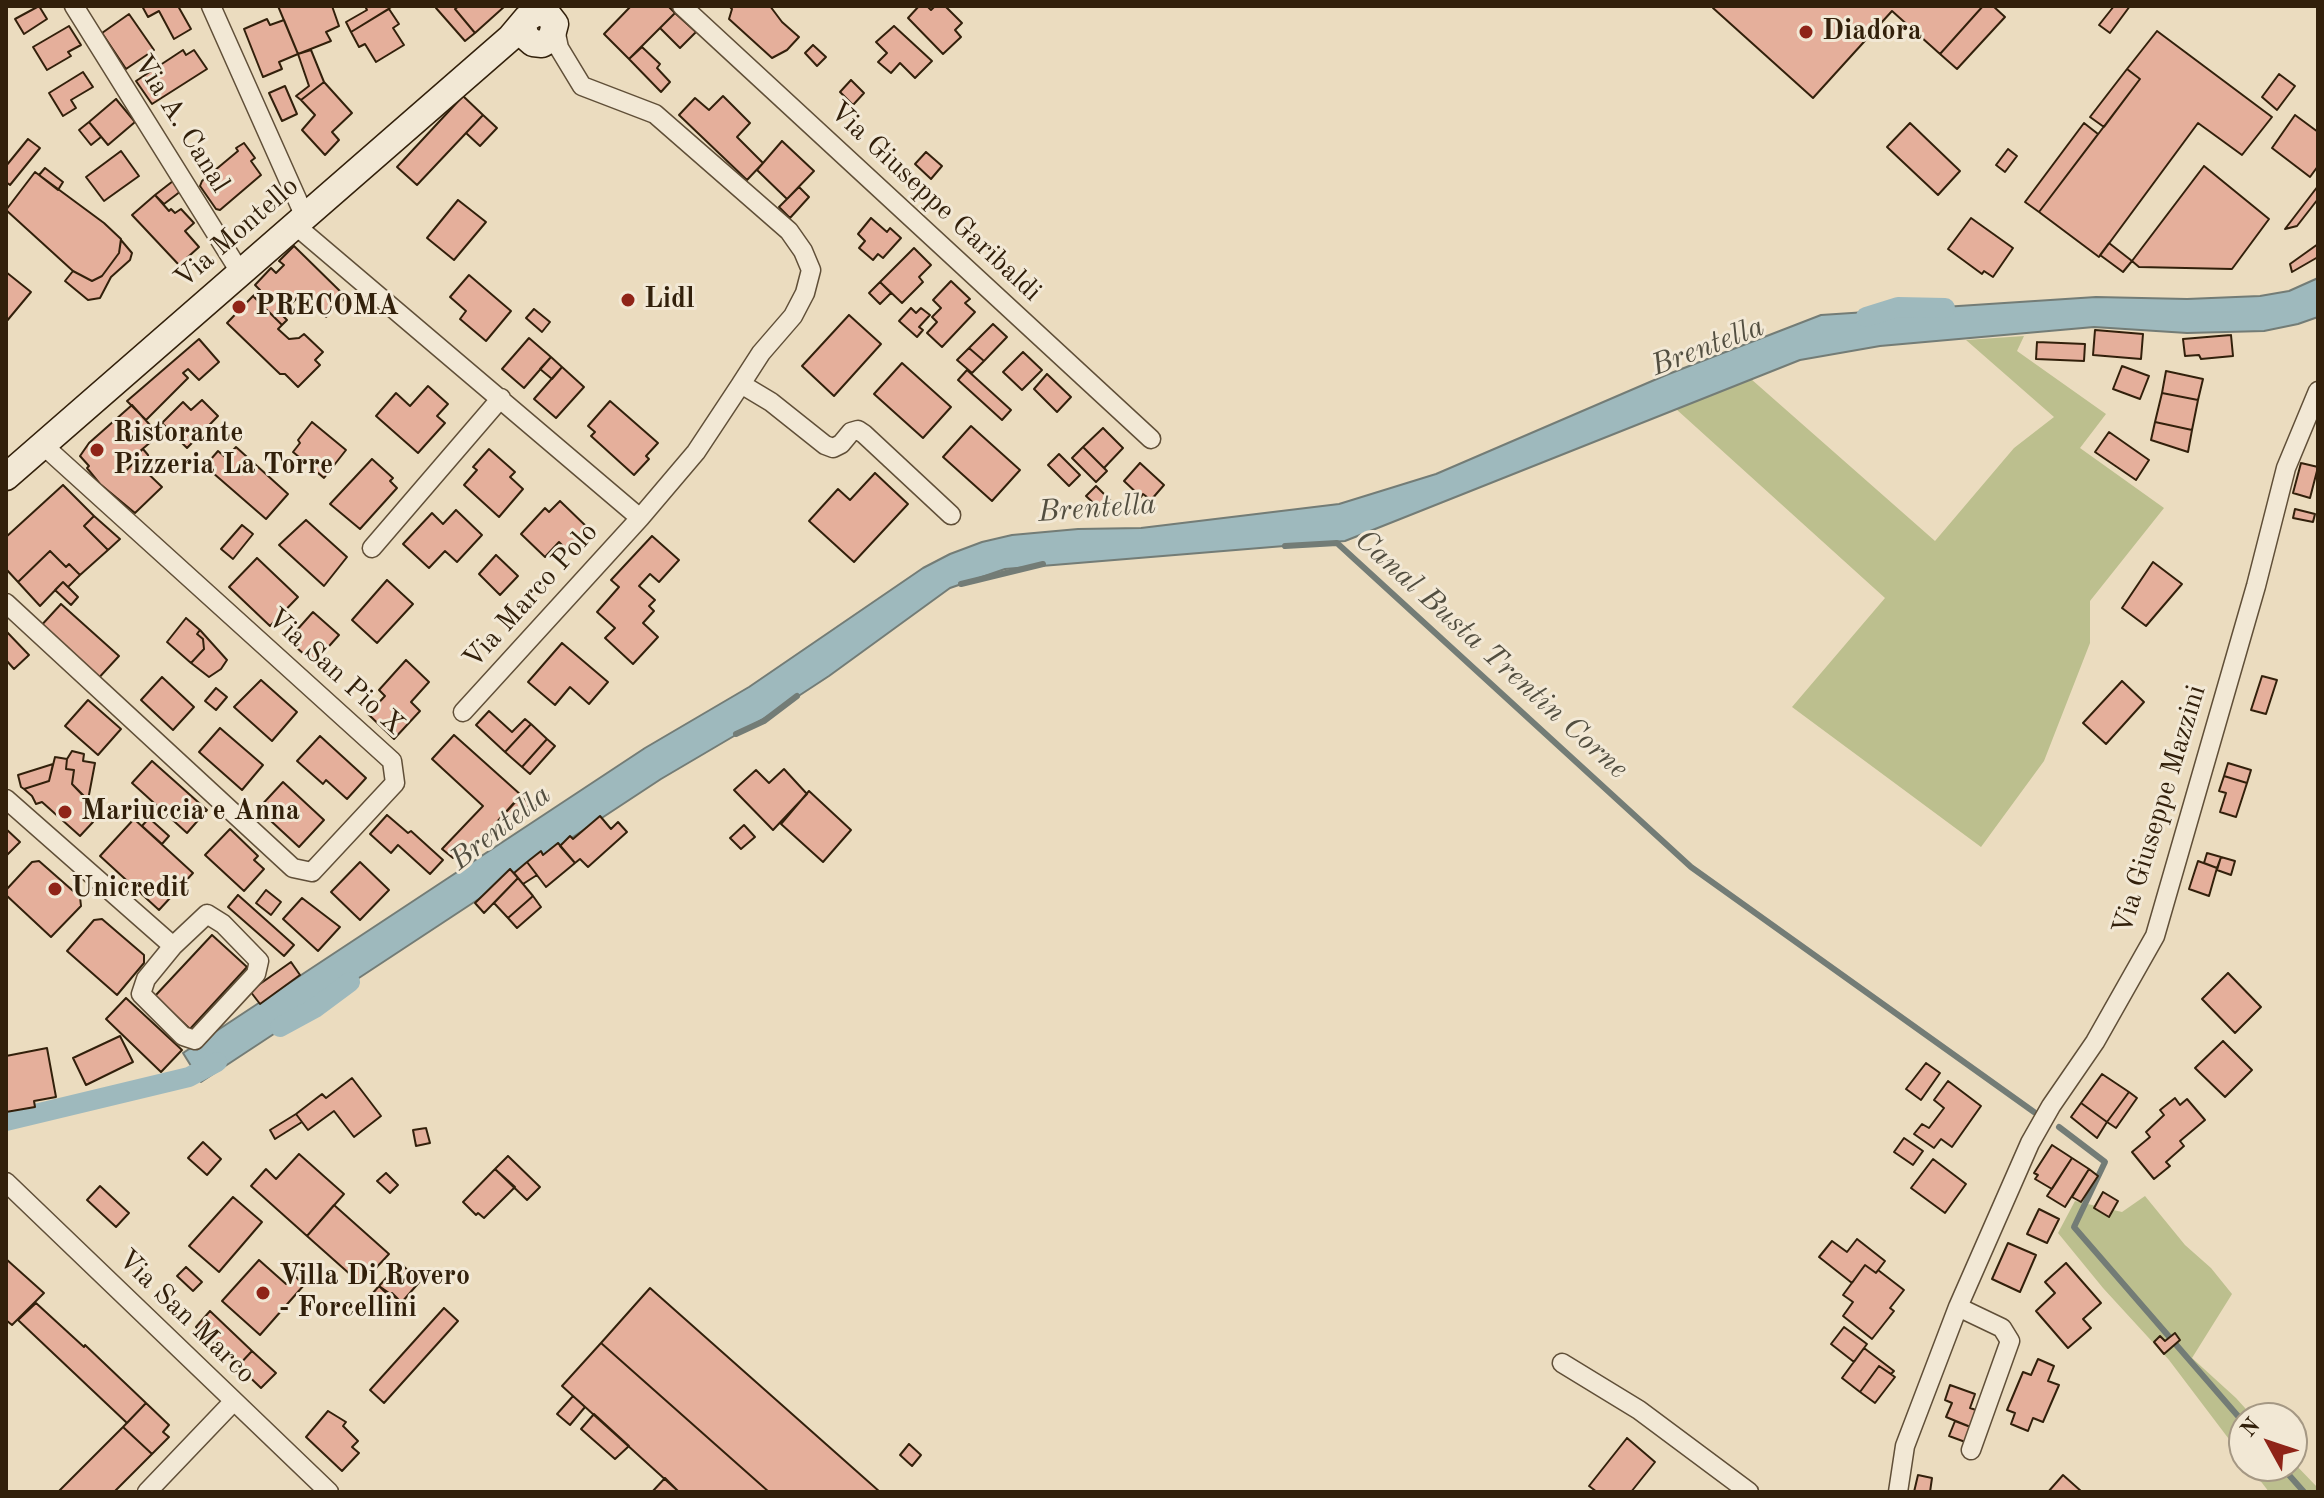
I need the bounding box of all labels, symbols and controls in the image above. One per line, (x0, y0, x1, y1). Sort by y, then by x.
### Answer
place label: Diadora (1822, 15, 1922, 49)
marker: Diadora (1797, 23, 1815, 41)
street label: Via A. Canal (125, 49, 237, 199)
street label: Via Giuseppe Garibaldi (822, 95, 1048, 309)
street label: Via Montello (168, 170, 306, 296)
place label: Lidl (644, 283, 695, 317)
place label: PRECOMA (255, 290, 399, 324)
marker: Lidl (619, 291, 637, 309)
marker: PRECOMA (230, 298, 248, 316)
water label: Brentella (1646, 309, 1770, 385)
place label: Ristorante Pizzeria La Torre (113, 417, 333, 483)
marker: Ristorante Pizzeria La Torre (88, 441, 106, 459)
water label: Brentella (1037, 487, 1157, 531)
street label: Via Marco Polo (457, 516, 605, 676)
water label: Canal Busta Trentin Corne (1347, 523, 1635, 787)
street label: Via San Pio X (259, 602, 411, 742)
street label: Via Giuseppe Mazzini (2106, 681, 2214, 939)
water label: Brentella (443, 777, 559, 879)
place label: Mariuccia e Anna (81, 795, 300, 829)
marker: Mariuccia e Anna (56, 803, 74, 821)
place label: Unicredit (71, 872, 189, 906)
marker: Unicredit (46, 880, 64, 898)
street label: Via San Marco (110, 1243, 262, 1391)
place label: Villa Di Rovero - Forcellini (279, 1260, 470, 1326)
marker: Villa Di Rovero - Forcellini (254, 1284, 272, 1302)
north arrow (2228, 1402, 2308, 1482)
text: N (2237, 1414, 2265, 1441)

